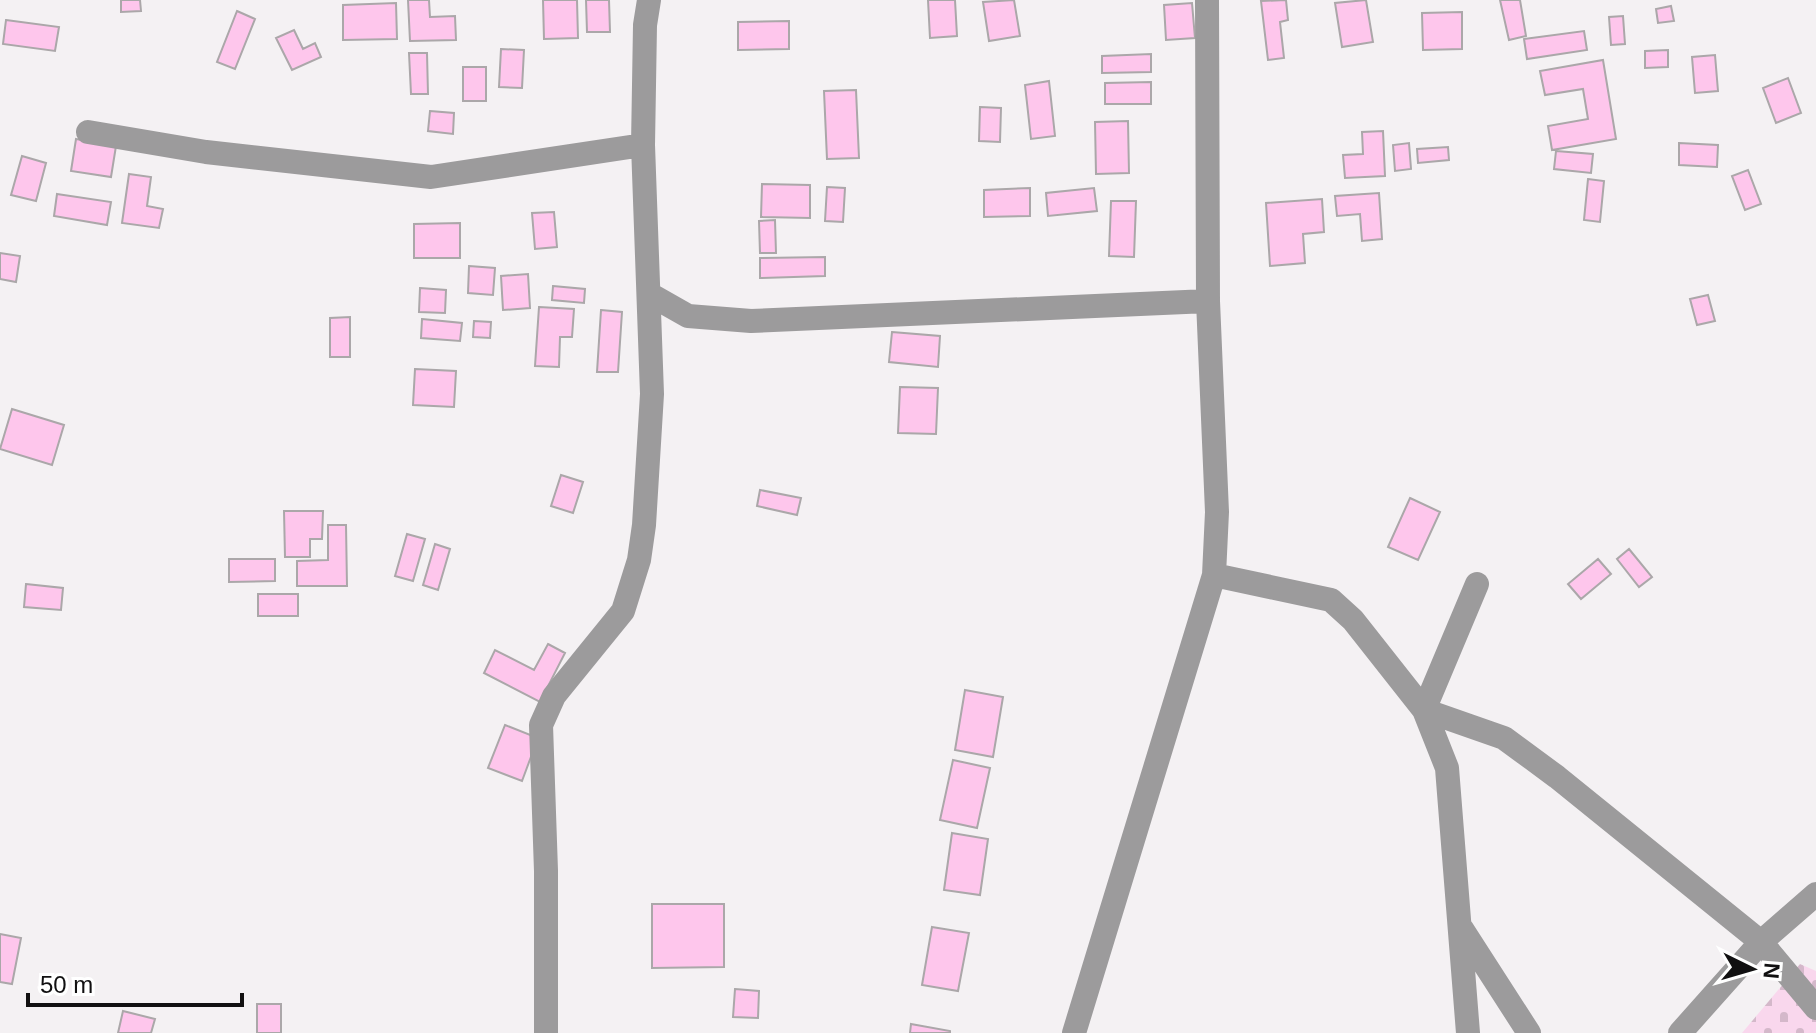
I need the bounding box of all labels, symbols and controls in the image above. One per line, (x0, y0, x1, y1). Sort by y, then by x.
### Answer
north arrow (1712, 929, 1792, 1009)
scale bar (28, 957, 242, 1007)
text: N (1758, 962, 1785, 980)
text: 50 m (40, 971, 93, 998)

